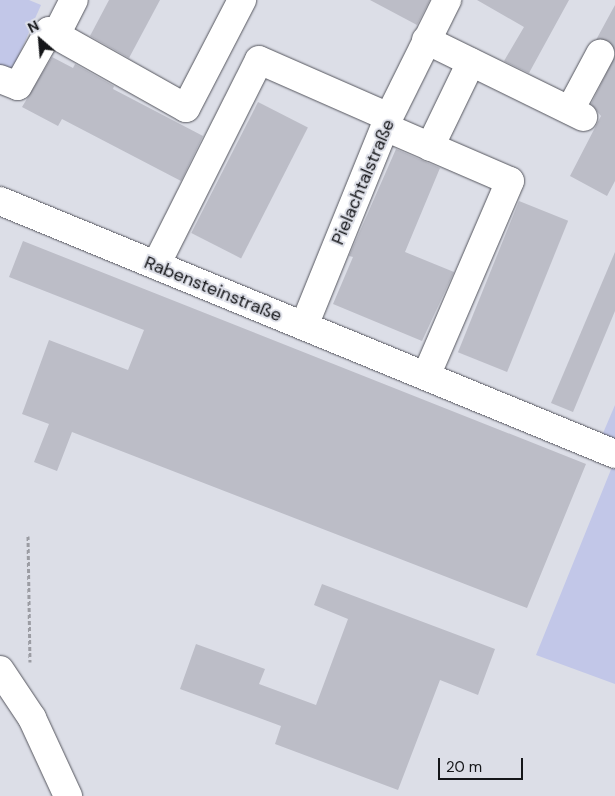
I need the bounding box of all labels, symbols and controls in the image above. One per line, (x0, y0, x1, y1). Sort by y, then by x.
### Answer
north arrow (15, 15, 65, 65)
text: N (25, 16, 42, 37)
street label: Pielachtalstraße (327, 116, 399, 248)
street label: Rabensteinstraße (141, 252, 285, 326)
scale bar (440, 748, 525, 780)
text: 20 m (446, 757, 482, 777)

